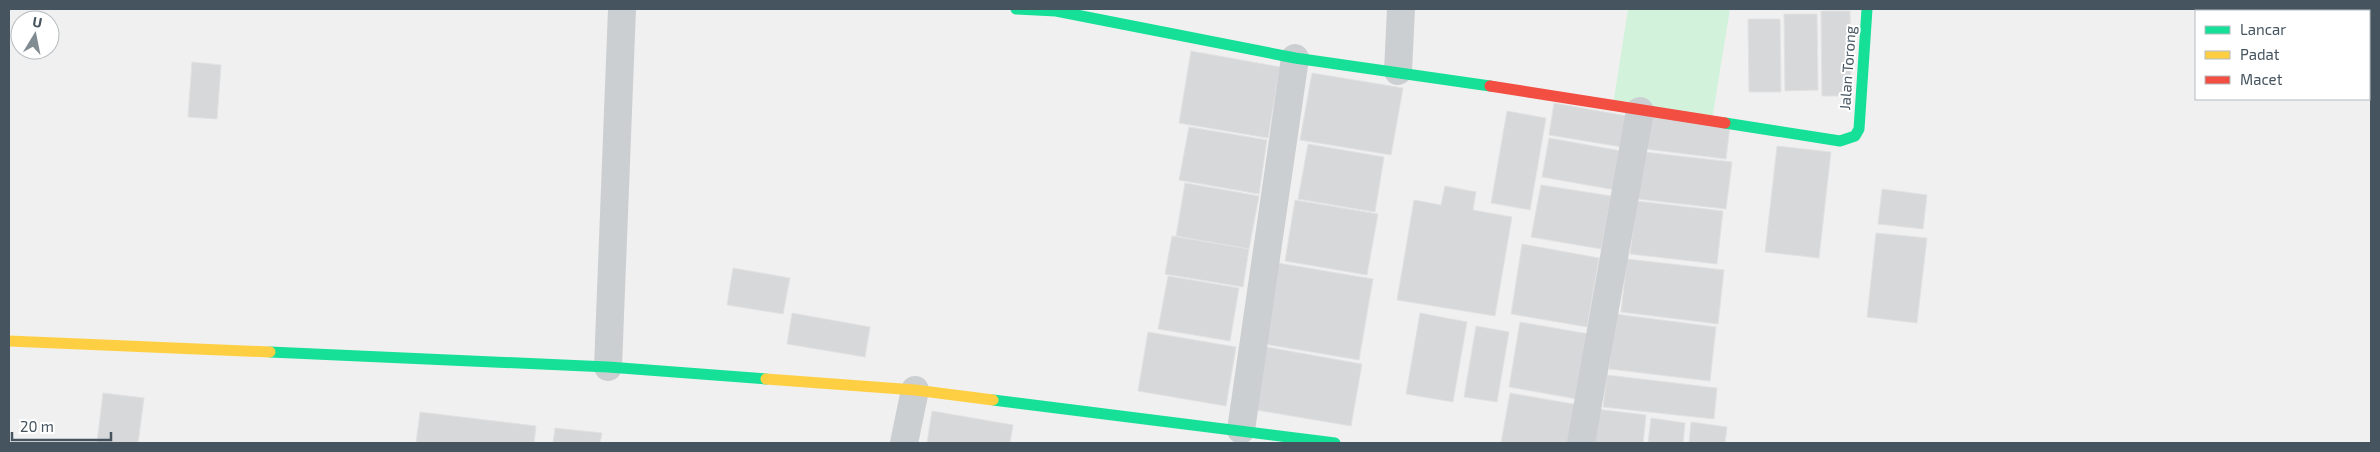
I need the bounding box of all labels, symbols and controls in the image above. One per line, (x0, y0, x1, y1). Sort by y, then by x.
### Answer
north arrow (10, 10, 60, 60)
legend (2195, 10, 2370, 100)
text: U (31, 12, 44, 31)
text: Lancar (2240, 20, 2286, 38)
street label: Jalan Torong (1835, 24, 1859, 111)
text: Padat (2240, 45, 2280, 63)
text: Macet (2240, 70, 2283, 88)
scale bar (12, 410, 111, 442)
text: 20 m (20, 417, 54, 435)

